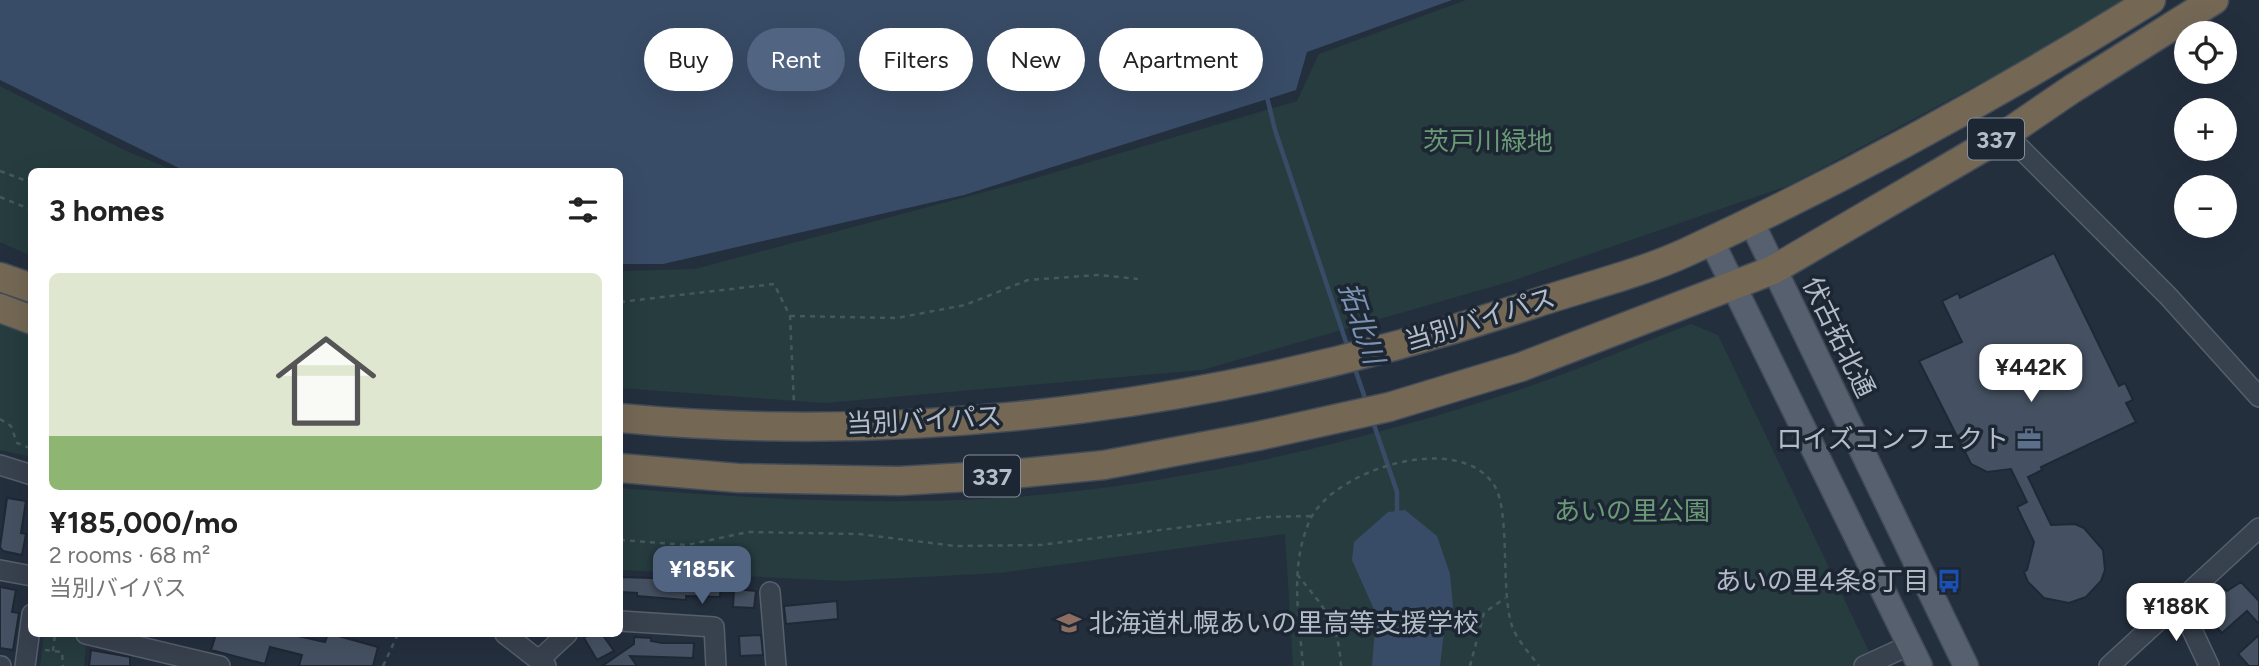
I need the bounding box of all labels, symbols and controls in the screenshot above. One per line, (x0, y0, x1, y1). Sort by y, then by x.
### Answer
map controls (2174, 21, 2237, 238)
button: locate (2174, 21, 2237, 84)
chip: Buy (644, 28, 733, 91)
chip: Rent (747, 28, 845, 91)
chip: Filters (859, 28, 973, 91)
chip: New (987, 28, 1085, 91)
chip: Apartment (1099, 28, 1263, 91)
button: + (2174, 98, 2237, 161)
road number: 337 (1968, 119, 2024, 160)
park label: 茨戸川緑地 (1423, 125, 1553, 157)
button: − (2174, 175, 2237, 238)
icon: filters (564, 191, 602, 229)
text: 3 homes (49, 192, 164, 229)
street label: 伏古拓北通 (1796, 272, 1882, 402)
water label: 拓北川 (1332, 278, 1393, 371)
street label: 当別バイパス (1401, 281, 1559, 357)
icon: home (263, 318, 389, 444)
pin: ¥442K (1982, 344, 2080, 404)
text: ¥442K (1995, 353, 2067, 381)
street label: 当別バイパス (846, 400, 1002, 440)
place label: ロイズコンフェクト (1777, 423, 2009, 455)
office icon: ロイズコンフェクト (2015, 425, 2043, 453)
road number: 337 (964, 456, 1020, 496)
park label: あいの里公園 (1554, 495, 1710, 527)
text: ¥185,000/mo (49, 504, 238, 541)
text: 2 rooms · 68 m² (49, 541, 210, 569)
pin: ¥185K (653, 546, 751, 606)
text: ¥185K (669, 555, 735, 583)
place label: あいの里4条8丁目 (1715, 565, 1929, 597)
bus stop icon: あいの里4条8丁目 (1935, 567, 1963, 595)
text: 当別バイパス (49, 574, 187, 602)
pin: ¥188K (2127, 584, 2225, 643)
text: ¥188K (2143, 592, 2209, 620)
place label: 北海道札幌あいの里高等支援学校 (1089, 607, 1479, 639)
school or university icon: 北海道札幌あいの里高等支援学校 (1055, 609, 1083, 637)

